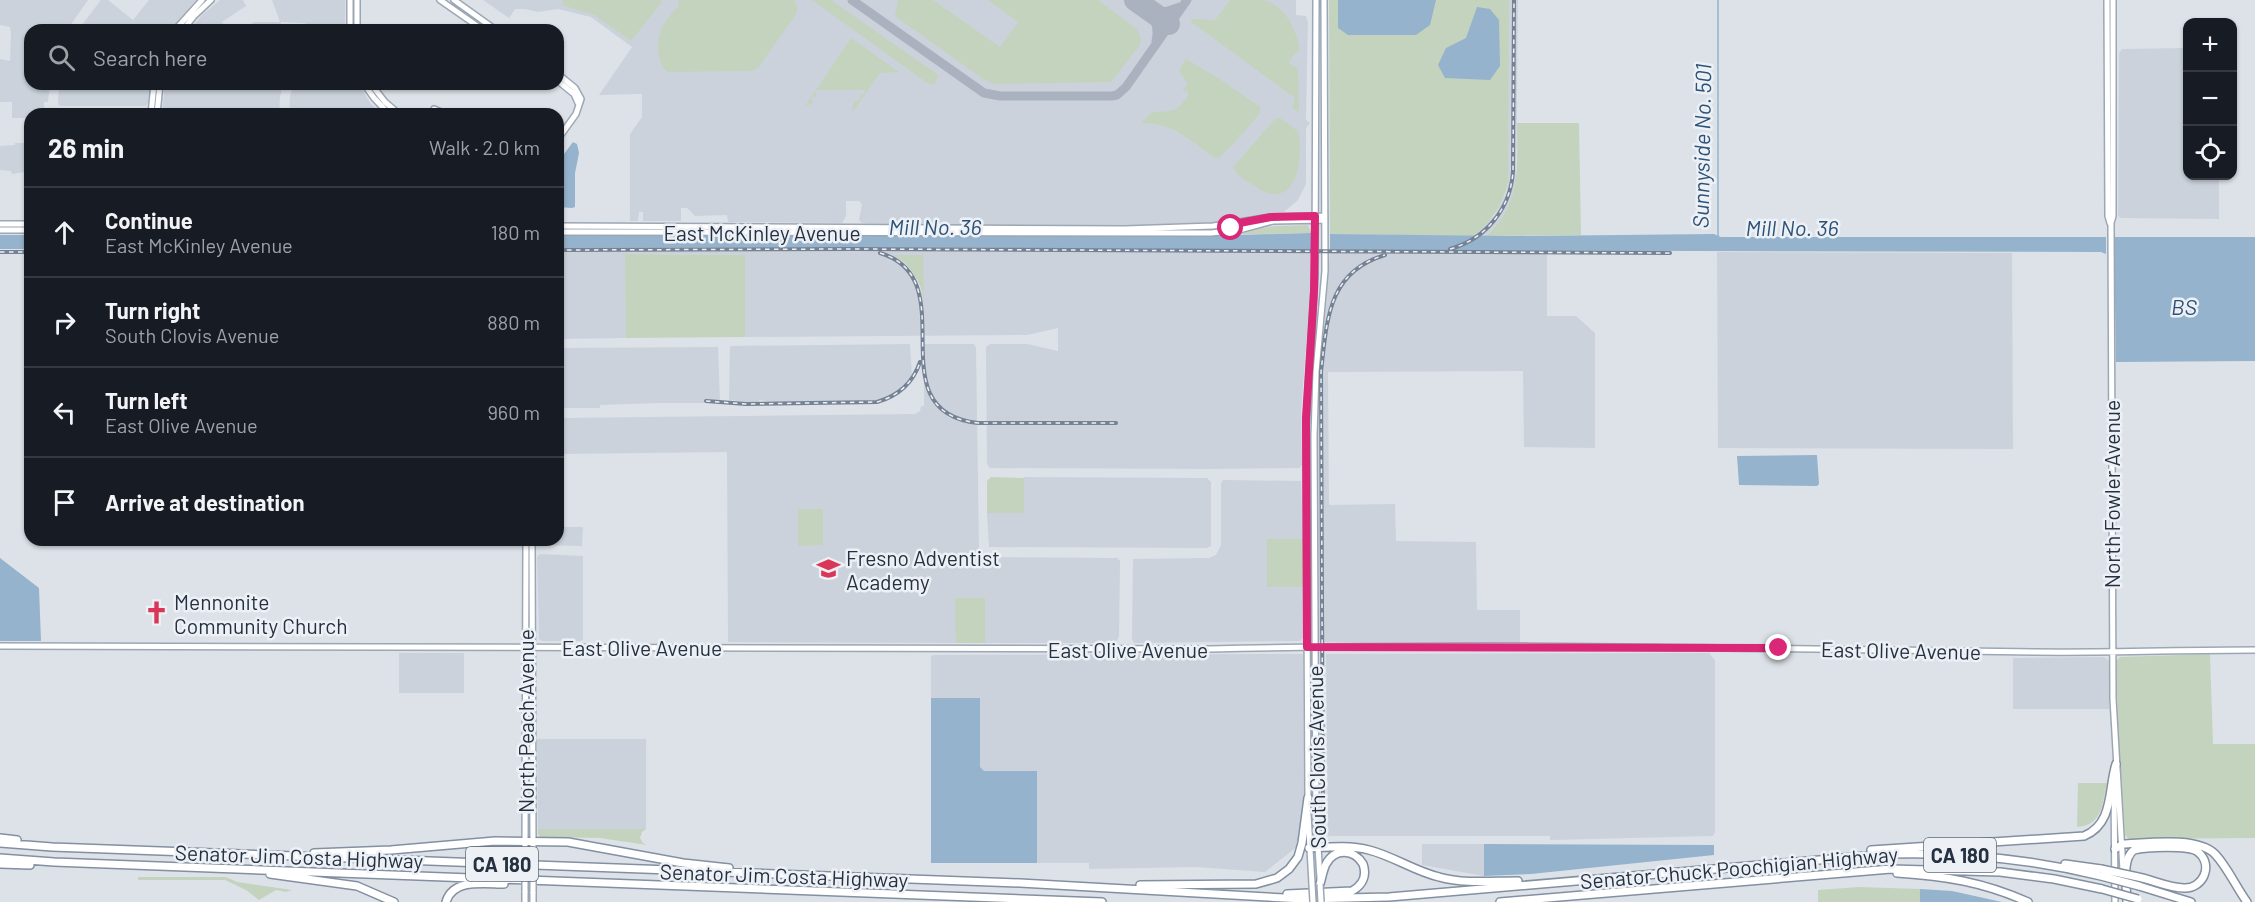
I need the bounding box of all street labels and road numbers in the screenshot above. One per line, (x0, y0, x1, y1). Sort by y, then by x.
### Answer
street label: East McKinley Avenue (663, 220, 861, 245)
street label: North Fowler Avenue (2099, 400, 2124, 588)
street label: North Peach Avenue (513, 629, 538, 813)
street label: East Olive Avenue (562, 635, 722, 660)
street label: East Olive Avenue (1821, 636, 1981, 664)
street label: East Olive Avenue (1048, 637, 1208, 662)
street label: South Clovis Avenue (1302, 665, 1330, 849)
road number: CA 180 (1924, 838, 1996, 872)
street label: Senator Jim Costa Highway (174, 839, 424, 873)
street label: Senator Chuck Poochigian Highway (1579, 841, 1899, 893)
road number: CA 180 (466, 847, 538, 881)
street label: Senator Jim Costa Highway (659, 858, 909, 892)

